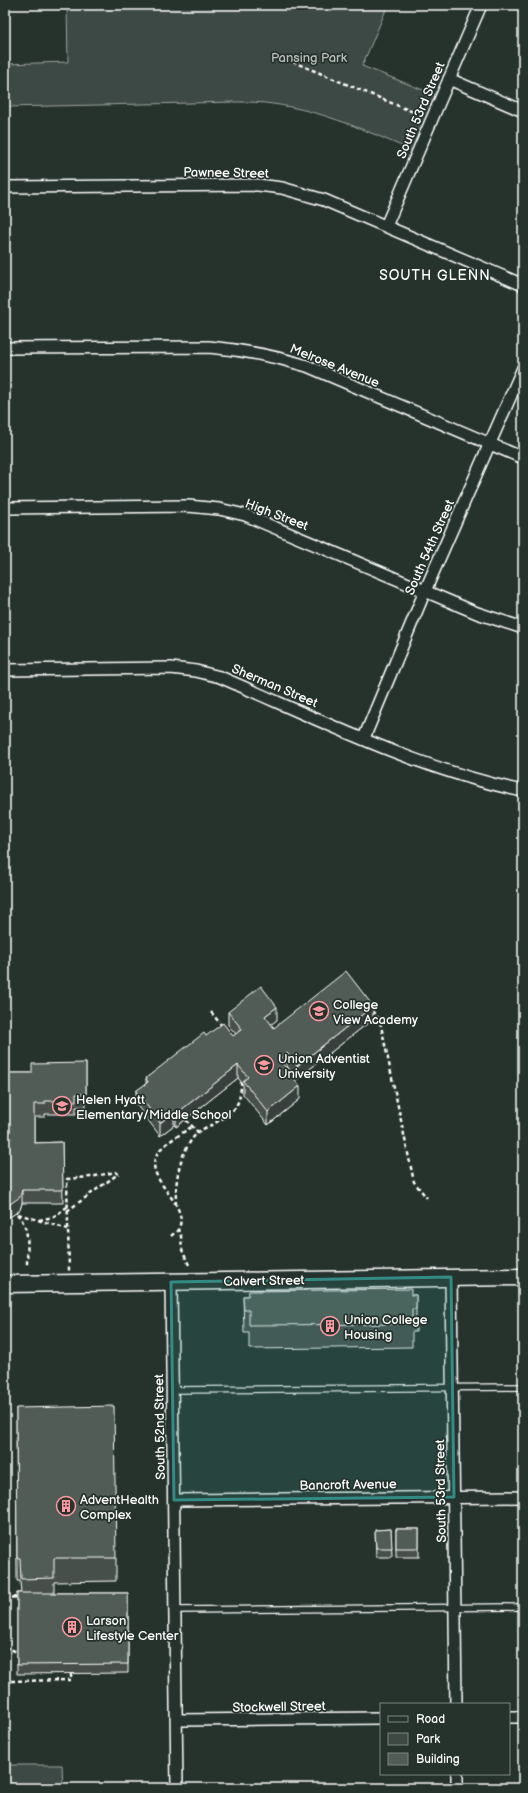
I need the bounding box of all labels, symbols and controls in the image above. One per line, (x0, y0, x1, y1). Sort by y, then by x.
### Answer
park label: Pansing Park (271, 50, 348, 66)
street label: South 53rd Street (393, 60, 448, 161)
street label: Pawnee Street (183, 164, 269, 182)
district label: SOUTH GLENN (379, 267, 491, 284)
street label: Melrose Avenue (288, 341, 382, 391)
street label: High Street (243, 496, 310, 534)
street label: South 54th Street (402, 497, 458, 598)
street label: Sherman Street (229, 661, 320, 711)
place label: College View Academy (333, 997, 418, 1028)
school or university icon: College View Academy (308, 1000, 330, 1022)
place label: Union Adventist University (278, 1051, 370, 1082)
school or university icon: Union Adventist University (253, 1054, 275, 1076)
place label: Helen Hyatt Elementary/Middle School (76, 1092, 232, 1123)
school or university icon: Helen Hyatt Elementary/Middle School (51, 1095, 73, 1117)
street label: Calvert Street (223, 1272, 305, 1290)
place label: Union College Housing (344, 1312, 428, 1343)
building icon: Union College Housing (319, 1315, 341, 1337)
street label: South 52nd Street (151, 1374, 169, 1480)
street label: South 53rd Street (432, 1439, 450, 1543)
street label: Bancroft Avenue (299, 1476, 397, 1494)
place label: AdventHealth Complex (80, 1492, 159, 1523)
building icon: AdventHealth Complex (55, 1495, 77, 1517)
place label: Larson Lifestyle Center (86, 1613, 179, 1644)
building icon: Larson Lifestyle Center (61, 1616, 83, 1638)
street label: Stockwell Street (232, 1698, 326, 1716)
legend (380, 1703, 510, 1775)
text: Road (416, 1712, 445, 1727)
text: Park (416, 1732, 440, 1747)
text: Building (416, 1752, 460, 1767)

